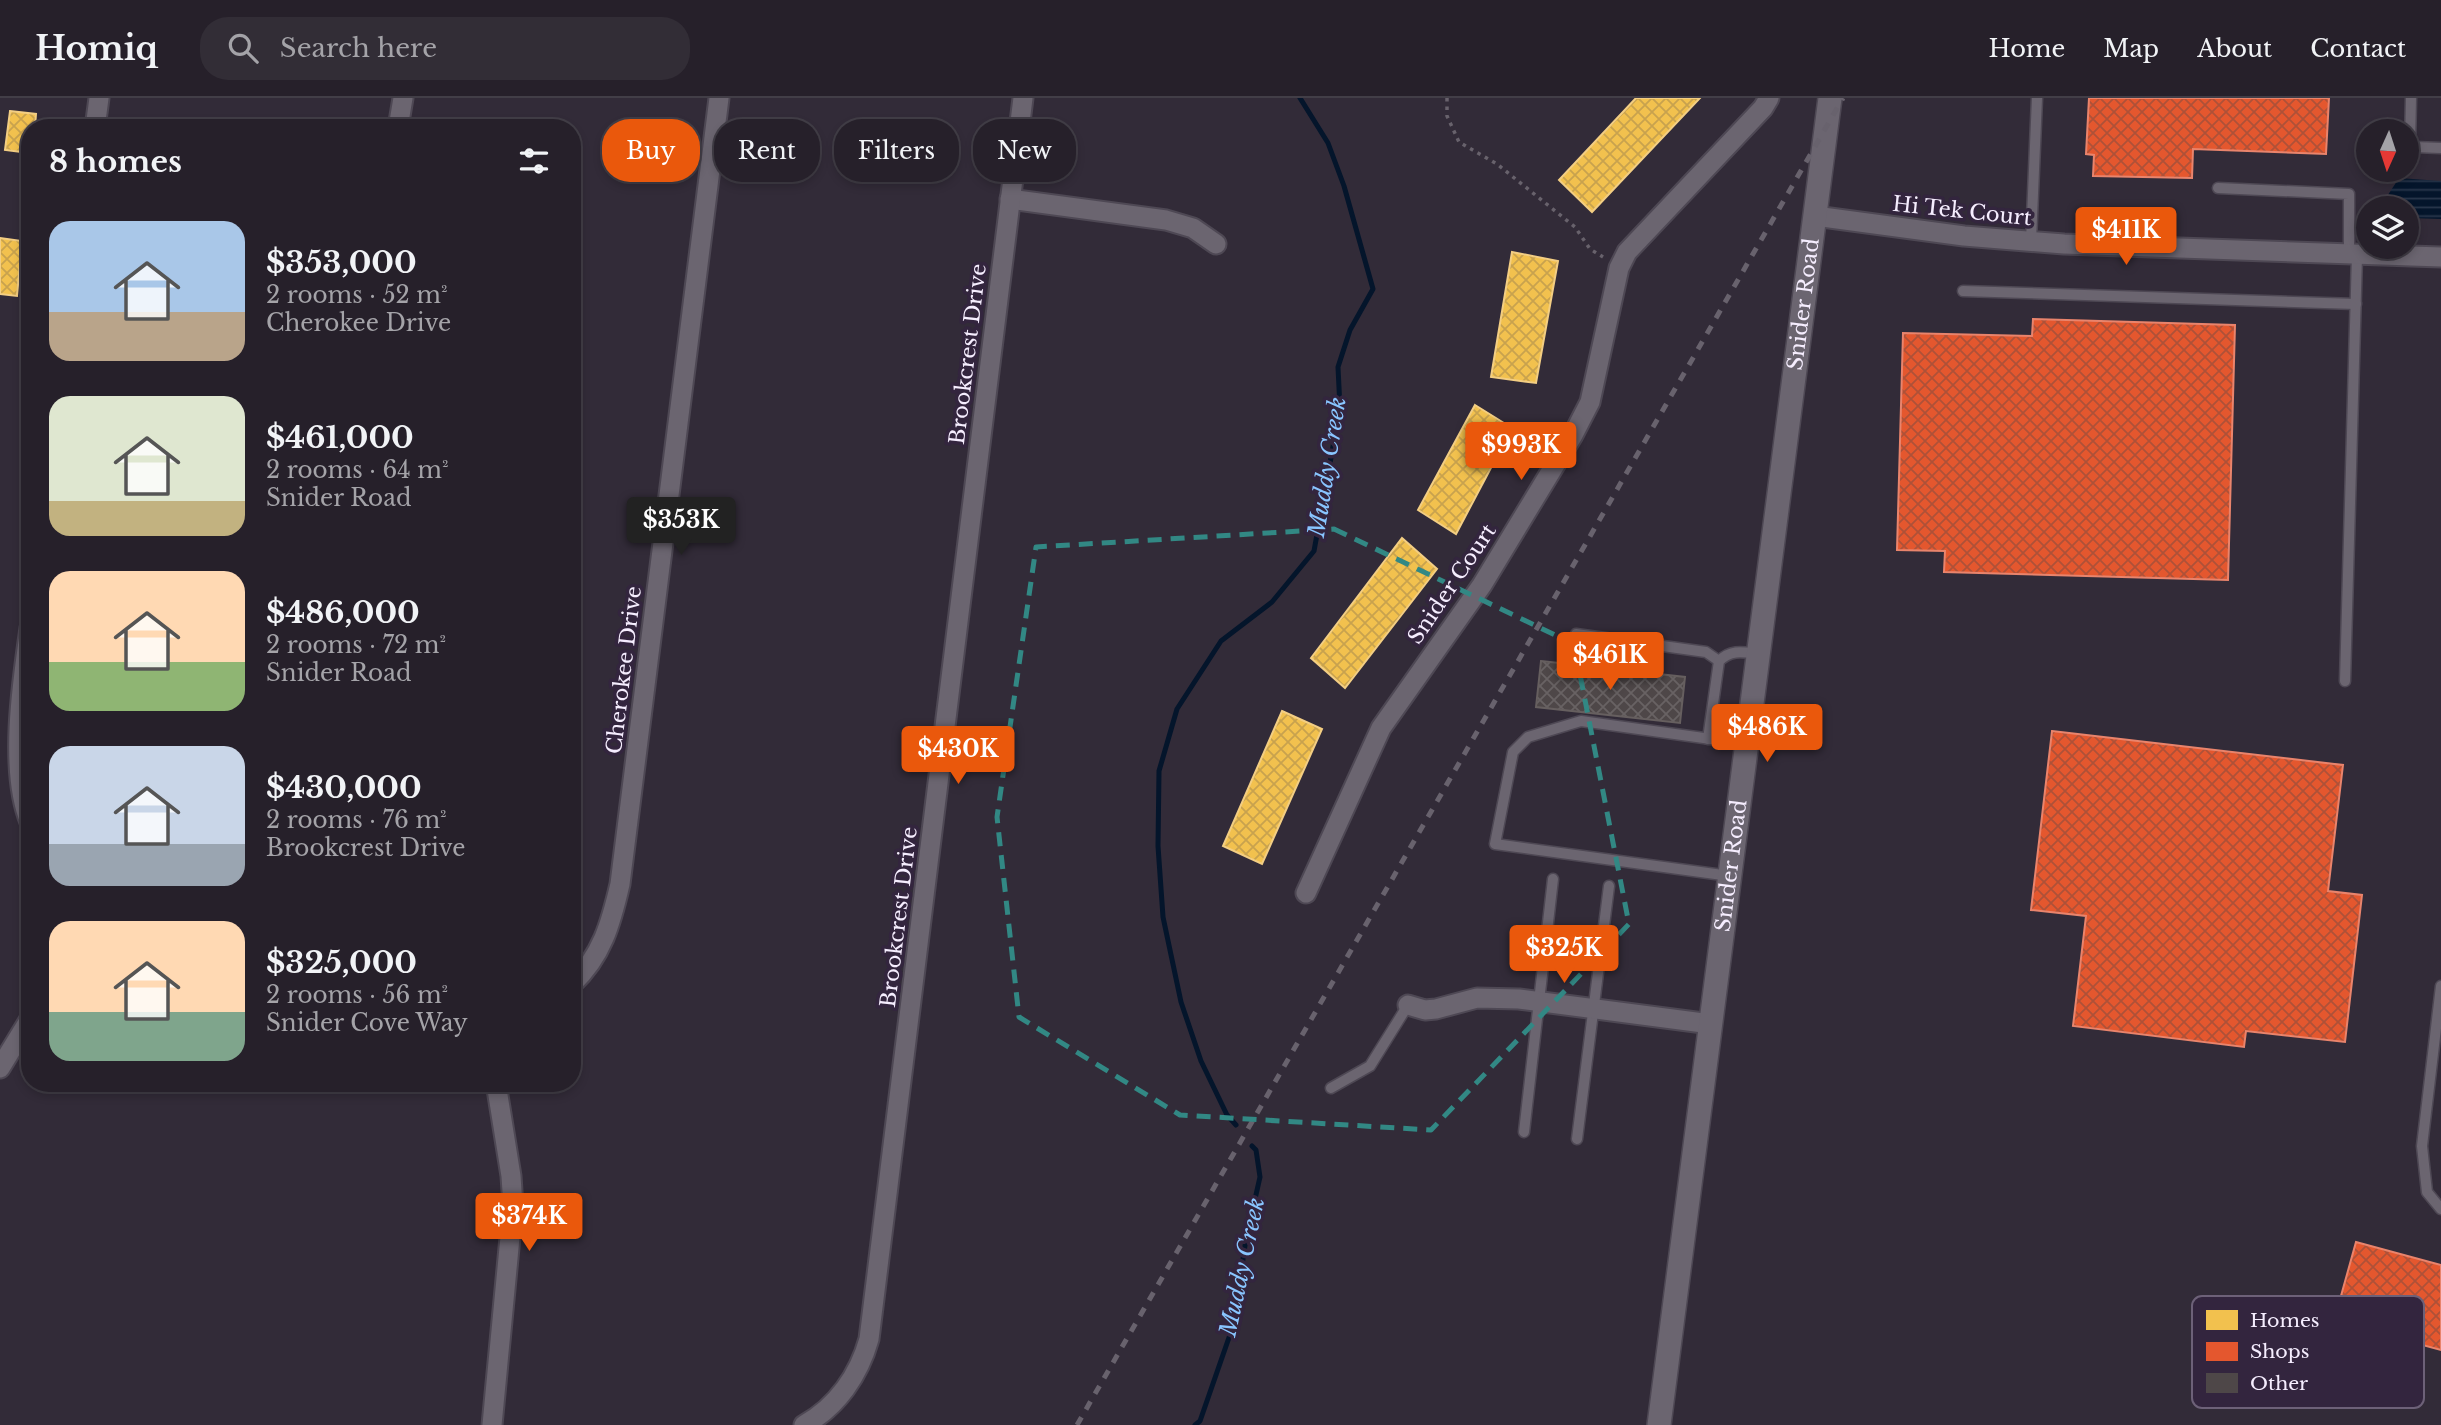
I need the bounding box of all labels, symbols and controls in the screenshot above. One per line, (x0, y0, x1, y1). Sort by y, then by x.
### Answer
search box (200, 17, 690, 80)
text: Homiq (35, 28, 158, 69)
icon: search (224, 29, 262, 67)
text: Search here (280, 32, 437, 64)
text: Home (1989, 34, 2065, 63)
text: Map (2103, 34, 2159, 63)
text: About (2197, 34, 2272, 63)
text: Contact (2310, 34, 2406, 63)
chip: Buy (602, 119, 700, 182)
chip: Rent (714, 119, 820, 182)
chip: Filters (834, 119, 959, 182)
chip: New (973, 119, 1076, 182)
north arrow (2356, 119, 2418, 182)
map controls (2356, 119, 2419, 259)
icon: filters (515, 142, 553, 180)
text: 8 homes (49, 143, 182, 180)
street label: Hi Tek Court (1891, 191, 2033, 231)
button: layers (2356, 196, 2419, 259)
pin: $411K (2077, 208, 2175, 267)
text: $411K (2091, 216, 2161, 244)
street label: Snider Road (1782, 237, 1825, 372)
text: $353,000 (266, 244, 417, 281)
icon: home (105, 249, 189, 333)
street label: Brookcrest Drive (944, 262, 992, 446)
text: 2 rooms · 52 m² (266, 281, 448, 309)
text: Cherokee Drive (266, 309, 451, 337)
water label: Muddy Creek (1302, 395, 1352, 540)
text: $461,000 (266, 419, 414, 456)
pin: $993K (1472, 422, 1570, 482)
icon: home (105, 424, 189, 508)
text: $993K (1481, 431, 1561, 459)
text: 2 rooms · 64 m² (266, 456, 449, 484)
text: Snider Road (266, 484, 411, 512)
pin: $353K (632, 498, 730, 557)
text: $353K (643, 506, 719, 534)
street label: Snider Court (1402, 519, 1502, 649)
street label: Cherokee Drive (601, 584, 647, 756)
text: $486,000 (266, 594, 420, 631)
icon: home (105, 599, 189, 683)
text: 2 rooms · 72 m² (266, 631, 446, 659)
pin: $461K (1561, 632, 1659, 692)
text: $461K (1573, 641, 1647, 669)
text: Snider Road (266, 659, 411, 687)
pin: $486K (1718, 704, 1816, 764)
text: $486K (1727, 713, 1807, 741)
pin: $430K (909, 726, 1007, 786)
text: $430K (917, 735, 999, 763)
text: $430,000 (266, 769, 422, 806)
icon: home (105, 774, 189, 858)
street label: Snider Road (1710, 798, 1752, 933)
text: 2 rooms · 76 m² (266, 806, 447, 834)
street label: Brookcrest Drive (875, 825, 923, 1009)
text: Brookcrest Drive (266, 834, 465, 862)
pin: $325K (1515, 926, 1613, 985)
text: $325K (1525, 934, 1603, 962)
text: $325,000 (266, 944, 417, 981)
icon: home (105, 949, 189, 1033)
text: 2 rooms · 56 m² (266, 981, 448, 1009)
text: Snider Cove Way (266, 1009, 468, 1037)
pin: $374K (480, 1194, 578, 1253)
water label: Muddy Creek (1213, 1195, 1270, 1340)
text: $374K (491, 1202, 567, 1230)
legend (2192, 1296, 2424, 1408)
text: Homes (2250, 1309, 2319, 1332)
text: Shops (2250, 1340, 2309, 1363)
text: Other (2250, 1372, 2308, 1395)

